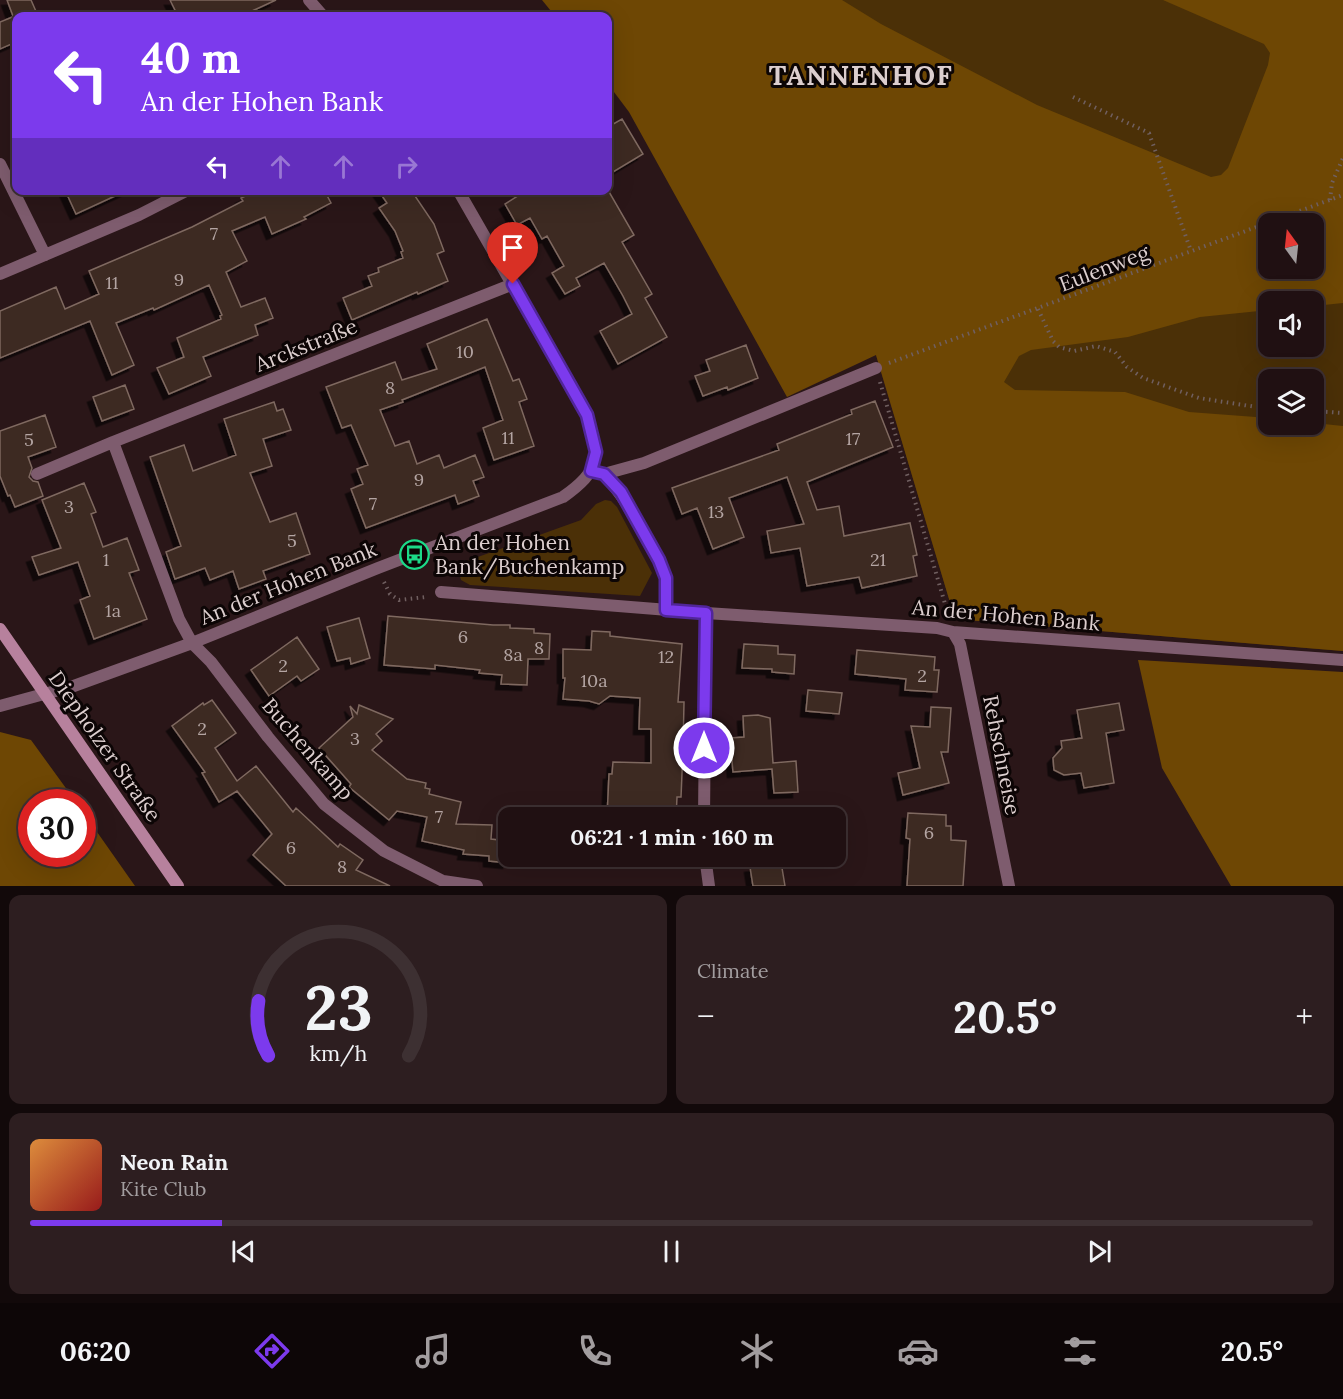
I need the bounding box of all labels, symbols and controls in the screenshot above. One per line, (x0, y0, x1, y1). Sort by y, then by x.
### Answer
text: 40 m (141, 31, 240, 85)
icon: left (42, 36, 120, 114)
district label: TANNENHOF (769, 58, 953, 92)
text: An der Hohen Bank (141, 84, 383, 118)
icon: left (201, 150, 234, 183)
icon: ahead (264, 150, 297, 183)
icon: ahead (327, 150, 360, 183)
icon: right (390, 150, 423, 183)
north arrow (1258, 213, 1324, 279)
map controls (1258, 213, 1324, 435)
house number: 7 (210, 222, 218, 245)
pin (487, 222, 538, 284)
icon: arrive (496, 231, 529, 264)
street label: Eulenweg (1055, 238, 1153, 298)
house number: 9 (174, 268, 184, 291)
house number: 11 (105, 271, 119, 294)
button: sound (1258, 291, 1324, 357)
street label: Arckstraße (250, 312, 361, 378)
house number: 10 (456, 340, 474, 363)
button: layers (1258, 369, 1324, 435)
house number: 8 (385, 376, 395, 399)
house number: 11 (501, 426, 515, 449)
house number: 17 (846, 427, 860, 450)
house number: 5 (24, 428, 34, 451)
house number: 9 (414, 468, 424, 491)
house number: 7 (369, 492, 377, 515)
house number: 3 (64, 495, 74, 518)
house number: 13 (708, 500, 724, 523)
house number: 5 (287, 529, 297, 552)
place label: An der Hohen Bank/Buchenkamp (434, 529, 624, 580)
street label: An der Hohen Bank (195, 535, 381, 631)
bus stop icon: An der Hohen Bank/Buchenkamp (398, 538, 430, 570)
house number: 1 (103, 548, 109, 571)
house number: 21 (870, 548, 886, 571)
street label: An der Hohen Bank (910, 593, 1102, 637)
house number: 1a (105, 599, 121, 622)
house number: 6 (458, 625, 468, 648)
house number: 8 (534, 636, 544, 659)
house number: 8a (503, 643, 523, 666)
house number: 12 (658, 645, 674, 668)
house number: 2 (278, 654, 288, 677)
house number: 2 (917, 664, 927, 687)
street label: Diepholzer Straße (43, 665, 167, 827)
house number: 10a (580, 669, 608, 692)
street label: Buchenkamp (256, 692, 360, 806)
street label: Rehschneise (977, 693, 1027, 817)
position arrow (672, 716, 736, 780)
house number: 2 (197, 717, 207, 740)
house number: 3 (350, 727, 360, 750)
speed limit sign: 30 (18, 789, 96, 867)
house number: 7 (435, 805, 443, 828)
house number: 6 (924, 821, 934, 844)
text: 06:21 · 1 min · 160 m (570, 823, 774, 851)
house number: 6 (286, 836, 296, 859)
house number: 8 (337, 855, 347, 878)
text: Climate (697, 958, 769, 983)
text: 23 (304, 967, 372, 1047)
text: 20.5° (953, 988, 1057, 1045)
text: − (697, 995, 715, 1037)
text: + (1295, 995, 1313, 1037)
text: km/h (309, 1040, 367, 1068)
text: Neon Rain (120, 1148, 228, 1176)
text: Kite Club (120, 1176, 206, 1201)
icon: previous (227, 1235, 260, 1268)
icon: pause (655, 1235, 688, 1268)
icon: next (1083, 1235, 1116, 1268)
icon: directions (251, 1330, 293, 1372)
icon: music (412, 1330, 454, 1372)
icon: phone (574, 1330, 616, 1372)
icon: climate (736, 1330, 778, 1372)
icon: car (897, 1330, 939, 1372)
icon: filters (1059, 1330, 1101, 1372)
text: 06:20 (60, 1334, 131, 1368)
text: 20.5° (1221, 1334, 1283, 1368)

